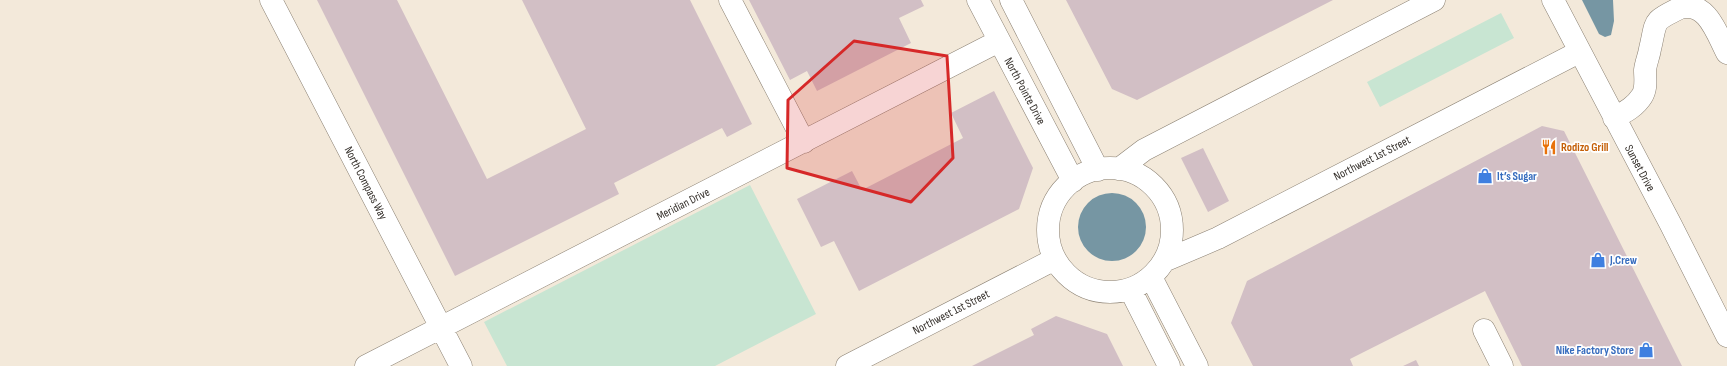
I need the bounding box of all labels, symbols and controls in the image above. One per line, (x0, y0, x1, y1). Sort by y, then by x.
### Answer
street label: North Pointe Drive (1001, 55, 1049, 128)
street label: Northwest 1st Street (1331, 132, 1413, 184)
restaurant icon: Rodizo Grill (1540, 138, 1558, 156)
place label: Rodizo Grill (1561, 140, 1609, 155)
street label: Sunset Drive (1621, 142, 1658, 194)
street label: North Compass Way (341, 144, 391, 223)
shop icon: It’s Sugar (1476, 167, 1494, 185)
place label: It’s Sugar (1497, 169, 1537, 184)
street label: Meridian Drive (654, 185, 712, 224)
shop icon: J.Crew (1589, 251, 1607, 269)
place label: J.Crew (1609, 253, 1638, 268)
street label: Northwest 1st Street (910, 286, 992, 338)
shop icon: Nike Factory Store (1637, 341, 1655, 359)
place label: Nike Factory Store (1556, 343, 1634, 358)

